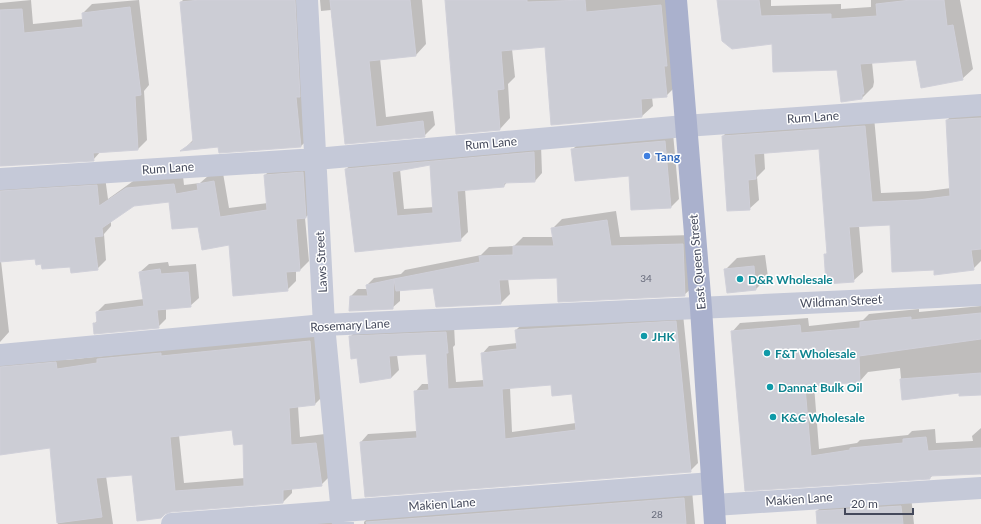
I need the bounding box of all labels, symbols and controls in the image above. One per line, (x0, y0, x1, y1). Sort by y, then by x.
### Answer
street label: Rum Lane (787, 108, 839, 126)
street label: Rum Lane (464, 133, 518, 153)
place label: Tang (655, 149, 681, 164)
marker: Tang (642, 151, 652, 161)
street label: Rum Lane (142, 159, 194, 177)
street label: East Queen Street (685, 213, 709, 310)
street label: Laws Street (312, 230, 330, 293)
house number: 34 (640, 272, 652, 284)
place label: D&R Wholesale (748, 272, 833, 287)
marker: D&R Wholesale (735, 274, 745, 284)
street label: Wildman Street (800, 291, 883, 311)
street label: Rosemary Lane (310, 315, 390, 335)
place label: JHK (652, 329, 675, 344)
marker: JHK (639, 331, 649, 341)
place label: F&T Wholesale (775, 346, 856, 361)
marker: F&T Wholesale (762, 348, 772, 358)
place label: Dannat Bulk Oil (778, 380, 863, 395)
marker: Dannat Bulk Oil (765, 382, 775, 392)
place label: K&C Wholesale (781, 410, 866, 425)
marker: K&C Wholesale (768, 412, 778, 422)
street label: Makien Lane (765, 489, 833, 509)
scale bar (845, 490, 913, 516)
street label: Makien Lane (408, 494, 476, 514)
text: 20 m (851, 496, 878, 511)
house number: 28 (651, 508, 663, 520)

